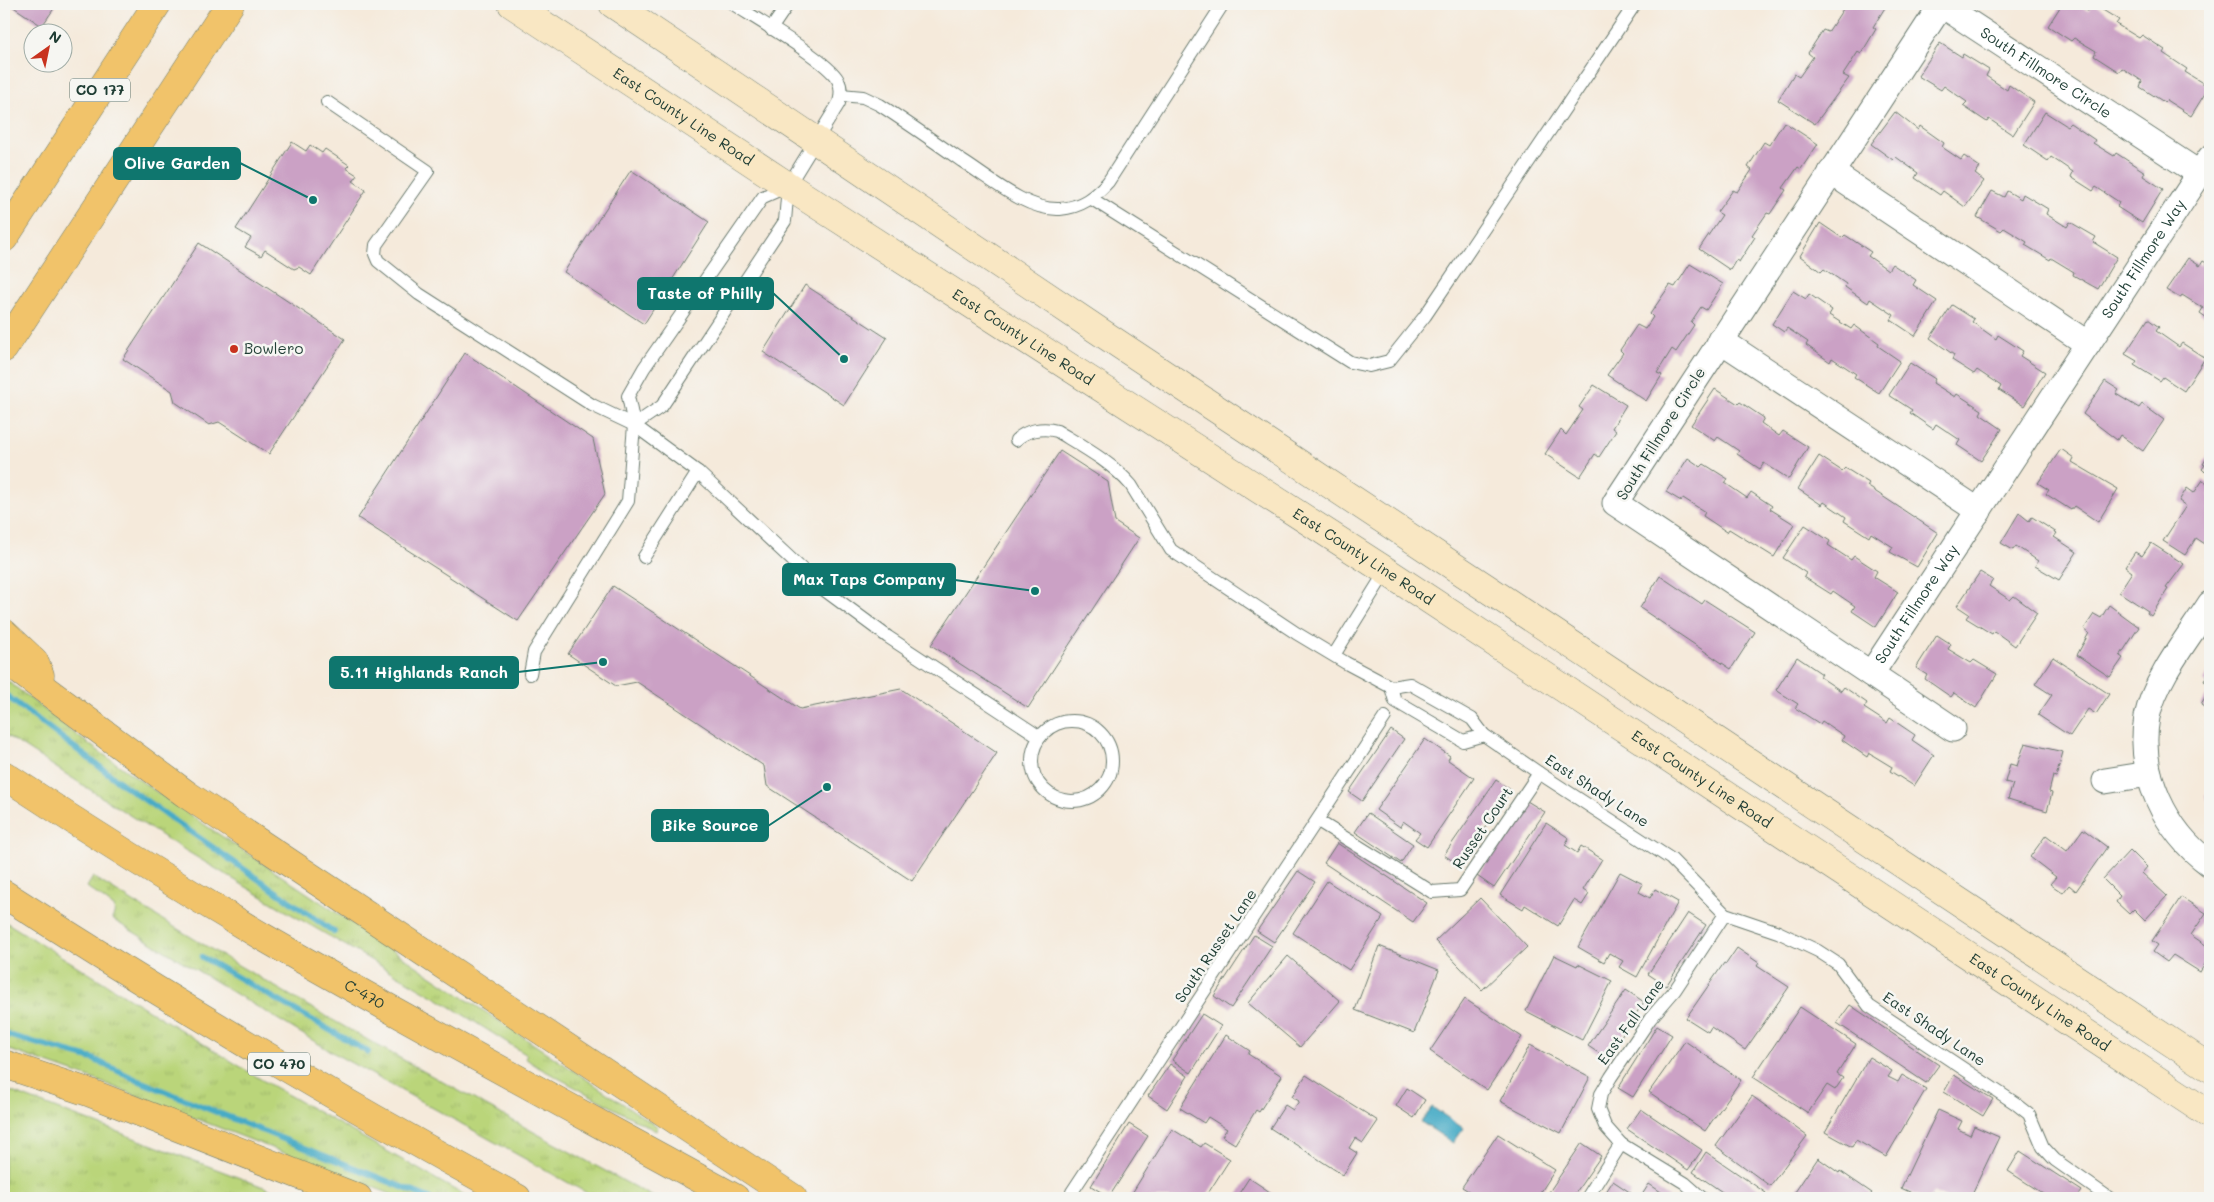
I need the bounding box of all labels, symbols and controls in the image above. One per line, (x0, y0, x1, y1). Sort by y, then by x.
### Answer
north arrow (22, 22, 72, 72)
street label: South Fillmore Circle (1977, 22, 2116, 122)
text: N (46, 26, 65, 48)
street label: East County Line Road (610, 62, 758, 170)
road number: CO 177 (70, 78, 130, 102)
callout: Olive Garden (114, 148, 240, 179)
text: Olive Garden (124, 152, 230, 173)
street label: South Fillmore Way (2096, 195, 2189, 322)
callout: Taste of Philly (638, 278, 773, 309)
text: Taste of Philly (647, 282, 763, 303)
street label: East County Line Road (949, 283, 1098, 389)
place label: Bowlero (244, 338, 303, 358)
marker: Bowlero (228, 343, 240, 355)
street label: South Fillmore Circle (1611, 363, 1709, 504)
street label: East County Line Road (1289, 503, 1438, 609)
street label: South Fillmore Way (1870, 540, 1963, 667)
callout: Max Taps Company (783, 564, 955, 595)
text: Max Taps Company (793, 568, 945, 589)
callout: 5.11 Highlands Ranch (330, 657, 518, 688)
text: 5.11 Highlands Ranch (340, 661, 508, 682)
street label: East County Line Road (1628, 725, 1776, 832)
street label: East Shady Lane (1542, 749, 1653, 831)
street label: Russet Court (1447, 782, 1517, 872)
callout: Bike Source (652, 810, 768, 841)
text: Bike Source (662, 814, 758, 835)
street label: South Russet Lane (1170, 885, 1261, 1006)
street label: East County Line Road (1966, 948, 2114, 1055)
street label: C-470 (341, 974, 389, 1013)
street label: East Fall Lane (1592, 974, 1668, 1068)
street label: East Shady Lane (1879, 986, 1990, 1070)
road number: CO 470 (248, 1052, 310, 1076)

